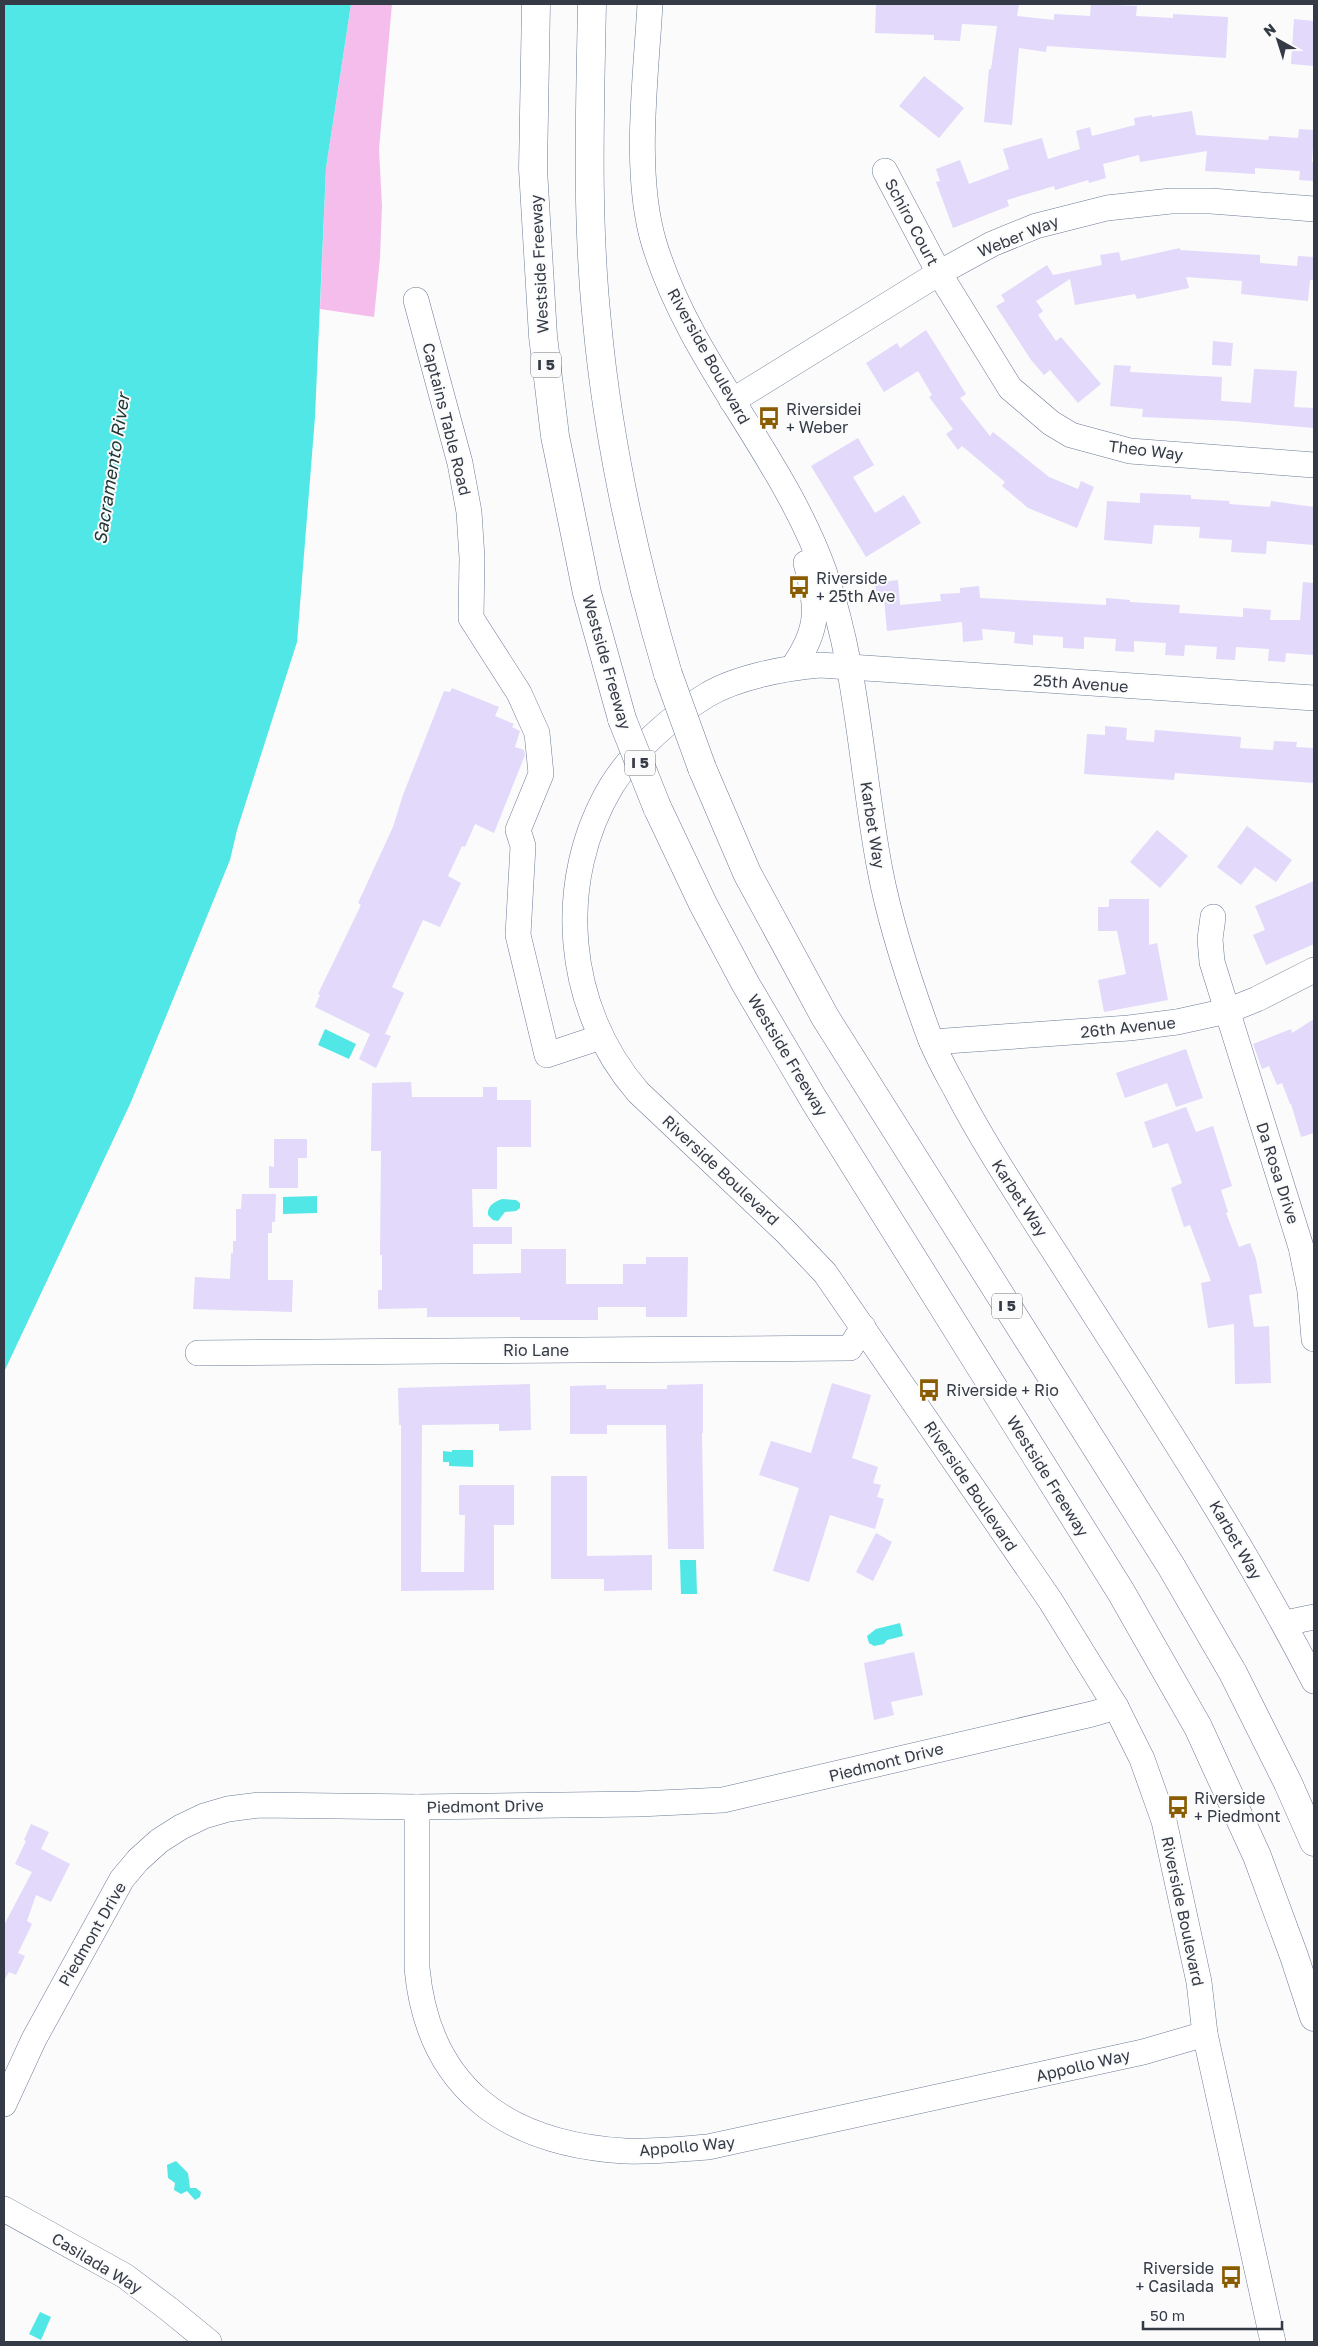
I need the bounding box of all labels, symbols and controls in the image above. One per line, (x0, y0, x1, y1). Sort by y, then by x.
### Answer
north arrow (1253, 15, 1303, 65)
text: N (1260, 20, 1279, 39)
street label: Schiro Court (881, 175, 943, 269)
street label: Westside Freeway (525, 194, 553, 334)
street label: Weber Way (974, 211, 1062, 261)
street label: Riverside Boulevard (663, 284, 755, 428)
street label: Captains Table Road (418, 341, 476, 497)
road number: I 5 (531, 352, 561, 378)
water label: Sacramento River (88, 389, 134, 546)
place label: Riversidei + Weber (786, 399, 862, 437)
bus stop icon: Riversidei + Weber (756, 405, 782, 431)
street label: Theo Way (1108, 436, 1184, 465)
place label: Riverside + 25th Ave (816, 568, 895, 606)
bus stop icon: Riverside + 25th Ave (786, 574, 812, 600)
street label: Westside Freeway (578, 592, 636, 732)
street label: 25th Avenue (1033, 670, 1129, 696)
road number: I 5 (625, 750, 655, 776)
street label: Karbet Way (856, 780, 890, 870)
street label: Westside Freeway (744, 990, 832, 1120)
street label: 26th Avenue (1079, 1012, 1177, 1042)
street label: Riverside Boulevard (658, 1111, 784, 1229)
street label: Da Rosa Drive (1252, 1120, 1304, 1226)
street label: Karbet Way (988, 1156, 1052, 1240)
road number: I 5 (992, 1294, 1022, 1318)
street label: Rio Lane (503, 1340, 569, 1360)
bus stop icon: Riverside + Rio (916, 1377, 942, 1403)
place label: Riverside + Rio (946, 1380, 1059, 1400)
street label: Westside Freeway (1003, 1412, 1093, 1540)
street label: Riverside Boulevard (920, 1417, 1022, 1555)
street label: Karbet Way (1205, 1497, 1267, 1583)
street label: Piedmont Drive (827, 1738, 945, 1786)
place label: Riverside + Piedmont (1194, 1788, 1281, 1826)
bus stop icon: Riverside + Piedmont (1165, 1794, 1191, 1820)
street label: Piedmont Drive (426, 1795, 544, 1817)
street label: Riverside Boulevard (1157, 1834, 1209, 1988)
street label: Piedmont Drive (54, 1878, 130, 1990)
street label: Appollo Way (1034, 2044, 1132, 2086)
street label: Appollo Way (638, 2132, 736, 2160)
street label: Casilada Way (48, 2228, 146, 2298)
place label: Riverside + Casilada (1135, 2258, 1214, 2296)
bus stop icon: Riverside + Casilada (1218, 2264, 1244, 2290)
scale bar (1143, 2298, 1282, 2330)
text: 50 m (1150, 2306, 1185, 2324)

